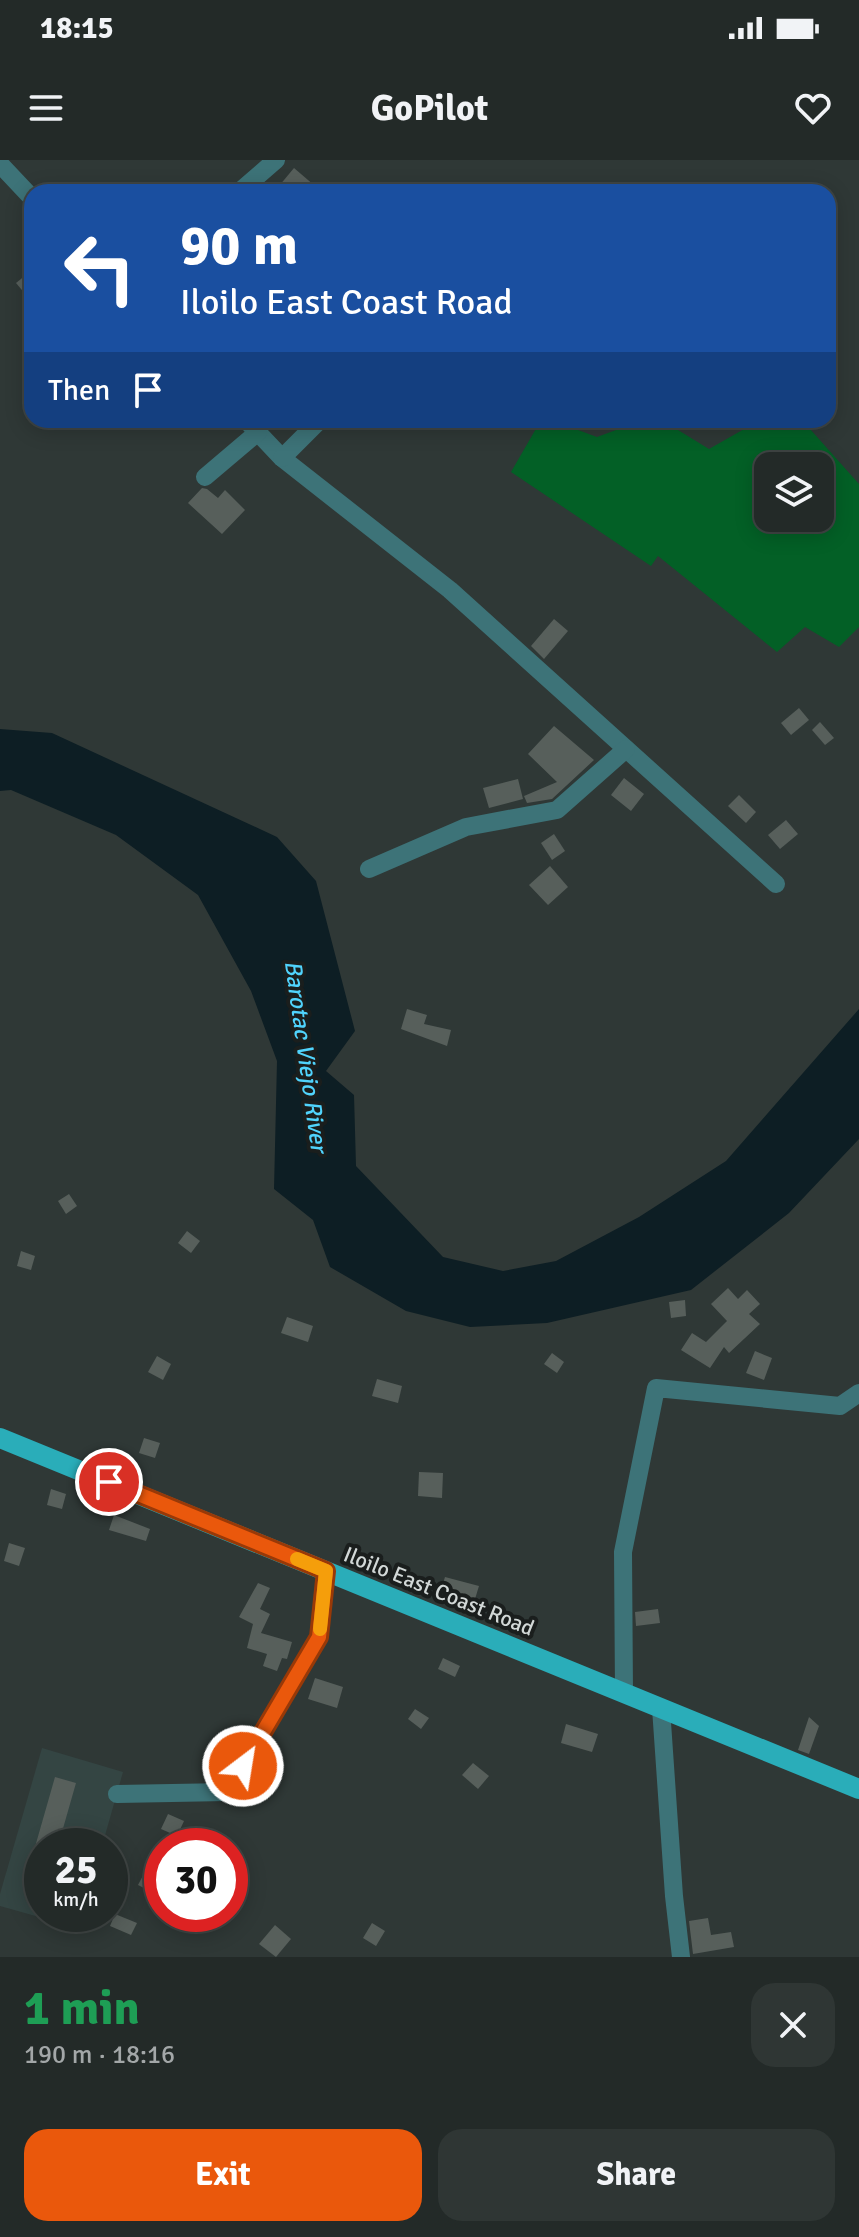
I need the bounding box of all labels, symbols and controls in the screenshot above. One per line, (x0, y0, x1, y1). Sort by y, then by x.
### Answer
text: 18:15 (40, 10, 114, 47)
icon: menu (24, 86, 68, 130)
text: GoPilot (371, 86, 488, 131)
icon: heart (791, 86, 835, 130)
text: 90 m (180, 211, 298, 280)
icon: left (48, 216, 152, 320)
text: Iloilo East Coast Road (180, 280, 513, 325)
icon: arrive (126, 368, 170, 412)
text: Then (48, 372, 110, 409)
map controls (754, 452, 834, 532)
button: layers (754, 452, 834, 532)
water label: Barotac Viejo River (278, 958, 335, 1157)
pin (75, 1448, 143, 1516)
icon: arrive (87, 1460, 131, 1504)
street label: Iloilo East Coast Road (340, 1540, 538, 1642)
position arrow (201, 1724, 285, 1808)
speed limit sign: 30 (144, 1828, 248, 1932)
text: 25 (54, 1845, 98, 1895)
text: km/h (53, 1887, 99, 1912)
text: 1 min (24, 1979, 140, 2038)
button: close (751, 1983, 835, 2067)
text: 190 m · 18:16 (24, 2039, 175, 2071)
button: Exit (24, 2129, 422, 2221)
button: Share (438, 2129, 835, 2221)

